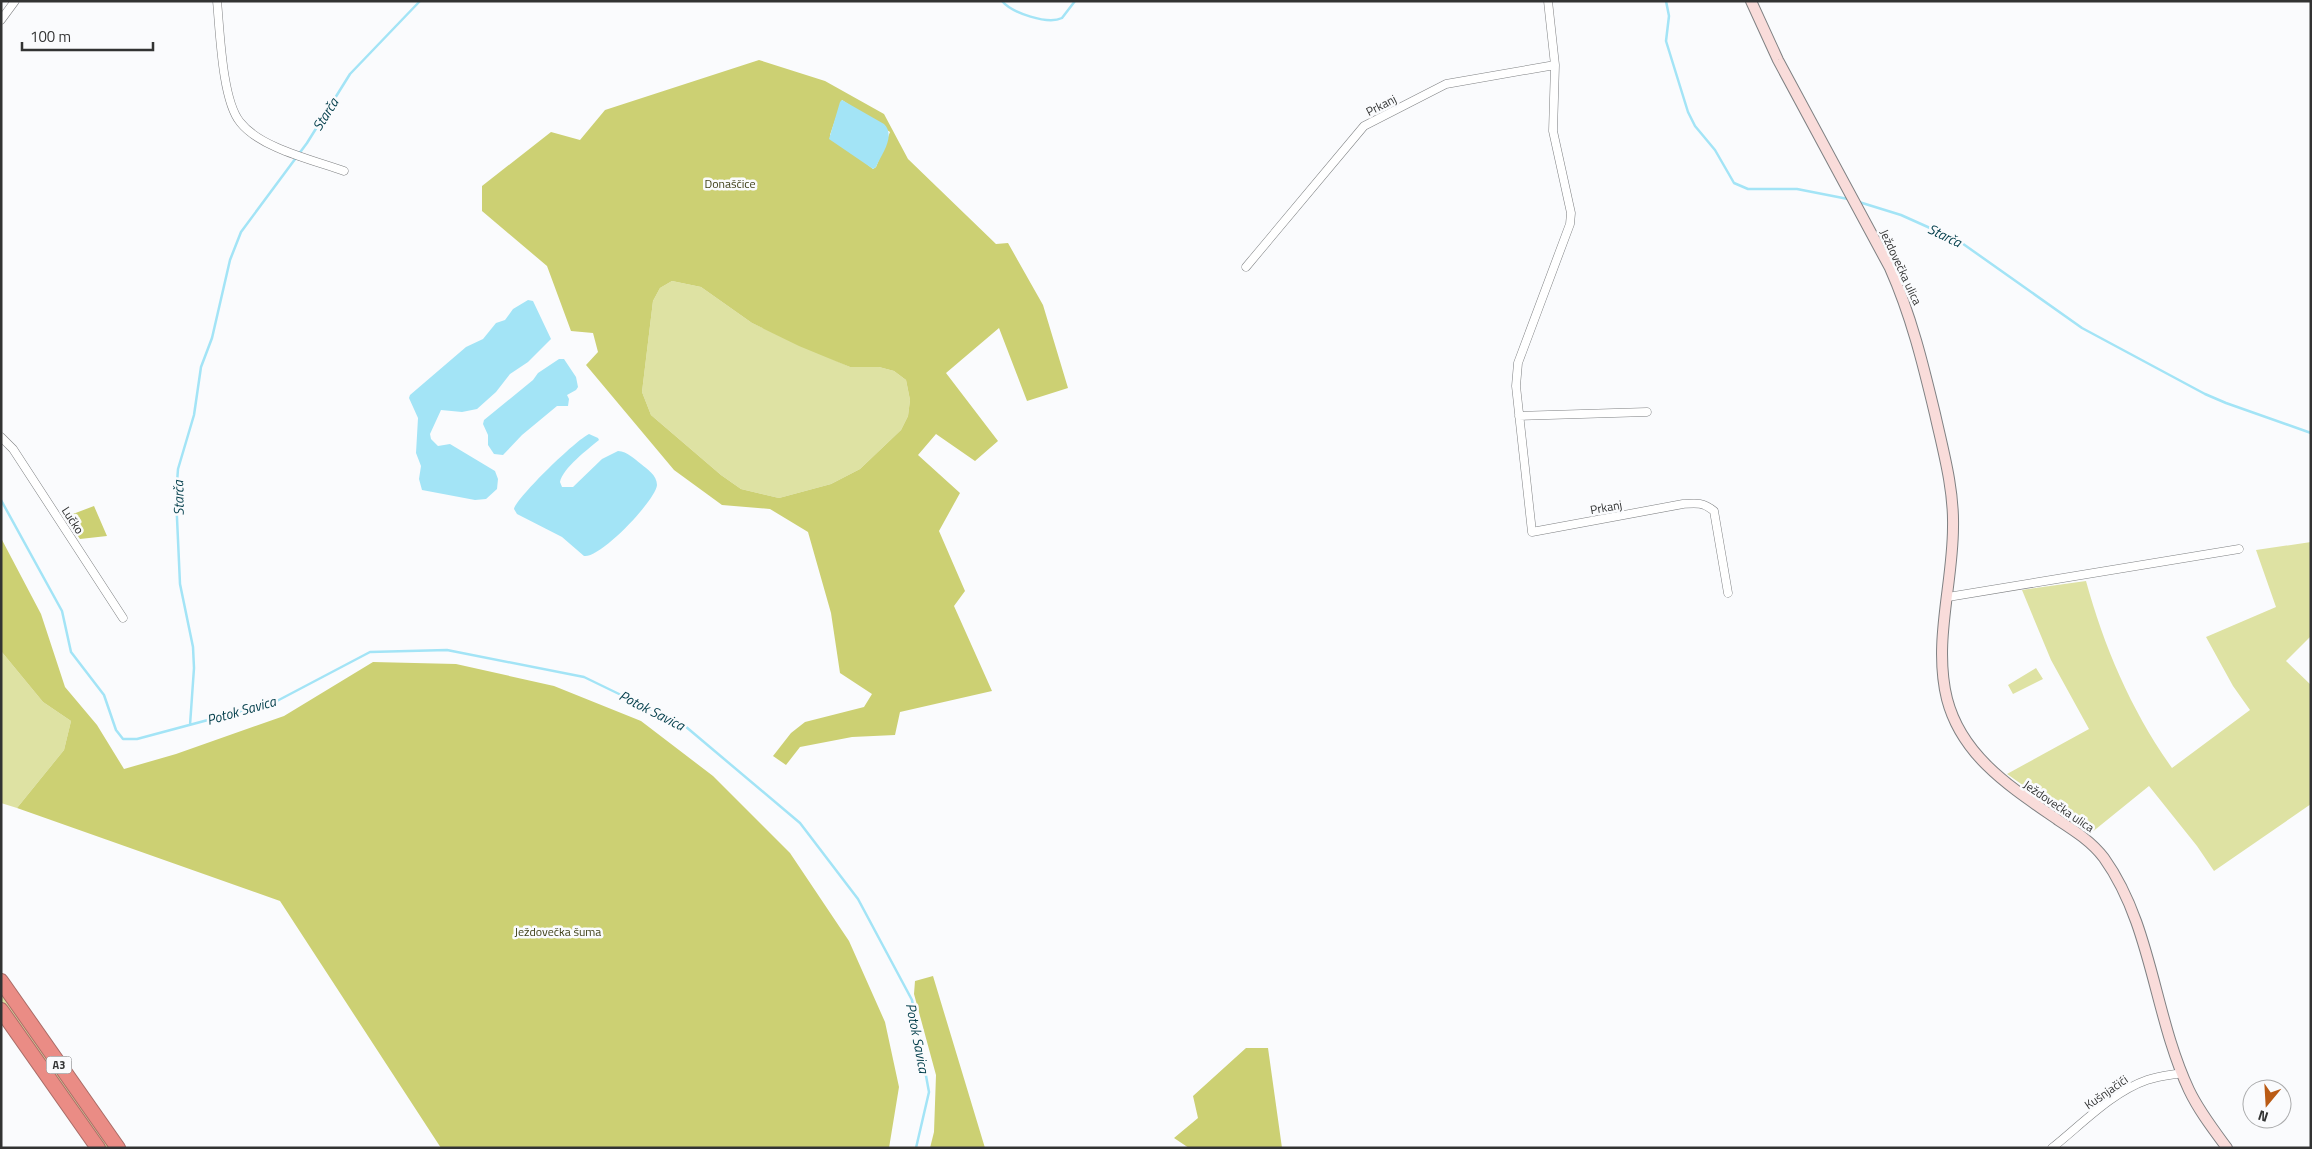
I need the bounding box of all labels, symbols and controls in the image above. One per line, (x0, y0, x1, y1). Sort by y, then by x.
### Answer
scale bar (22, 20, 154, 52)
text: 100 m (30, 25, 71, 48)
street label: Prkanj (1362, 89, 1400, 121)
water label: Starča (307, 93, 344, 134)
park label: Donaščice (704, 174, 756, 193)
water label: Starča (1925, 218, 1966, 253)
street label: Ježdovečka ulica (1875, 226, 1927, 308)
water label: Starča (167, 479, 189, 516)
street label: Prkanj (1589, 495, 1623, 519)
street label: Lučko (57, 503, 89, 537)
water label: Potok Savica (616, 685, 689, 736)
water label: Potok Savica (204, 690, 279, 730)
street label: Ježdovečka ulica (2020, 775, 2098, 837)
park label: Ježdovečka šuma (515, 922, 601, 941)
water label: Potok Savica (901, 1001, 935, 1076)
road number: A3 (46, 1056, 72, 1074)
street label: Kušnjačići (2080, 1070, 2132, 1114)
north arrow (2242, 1079, 2292, 1129)
text: N (2255, 1105, 2271, 1128)

